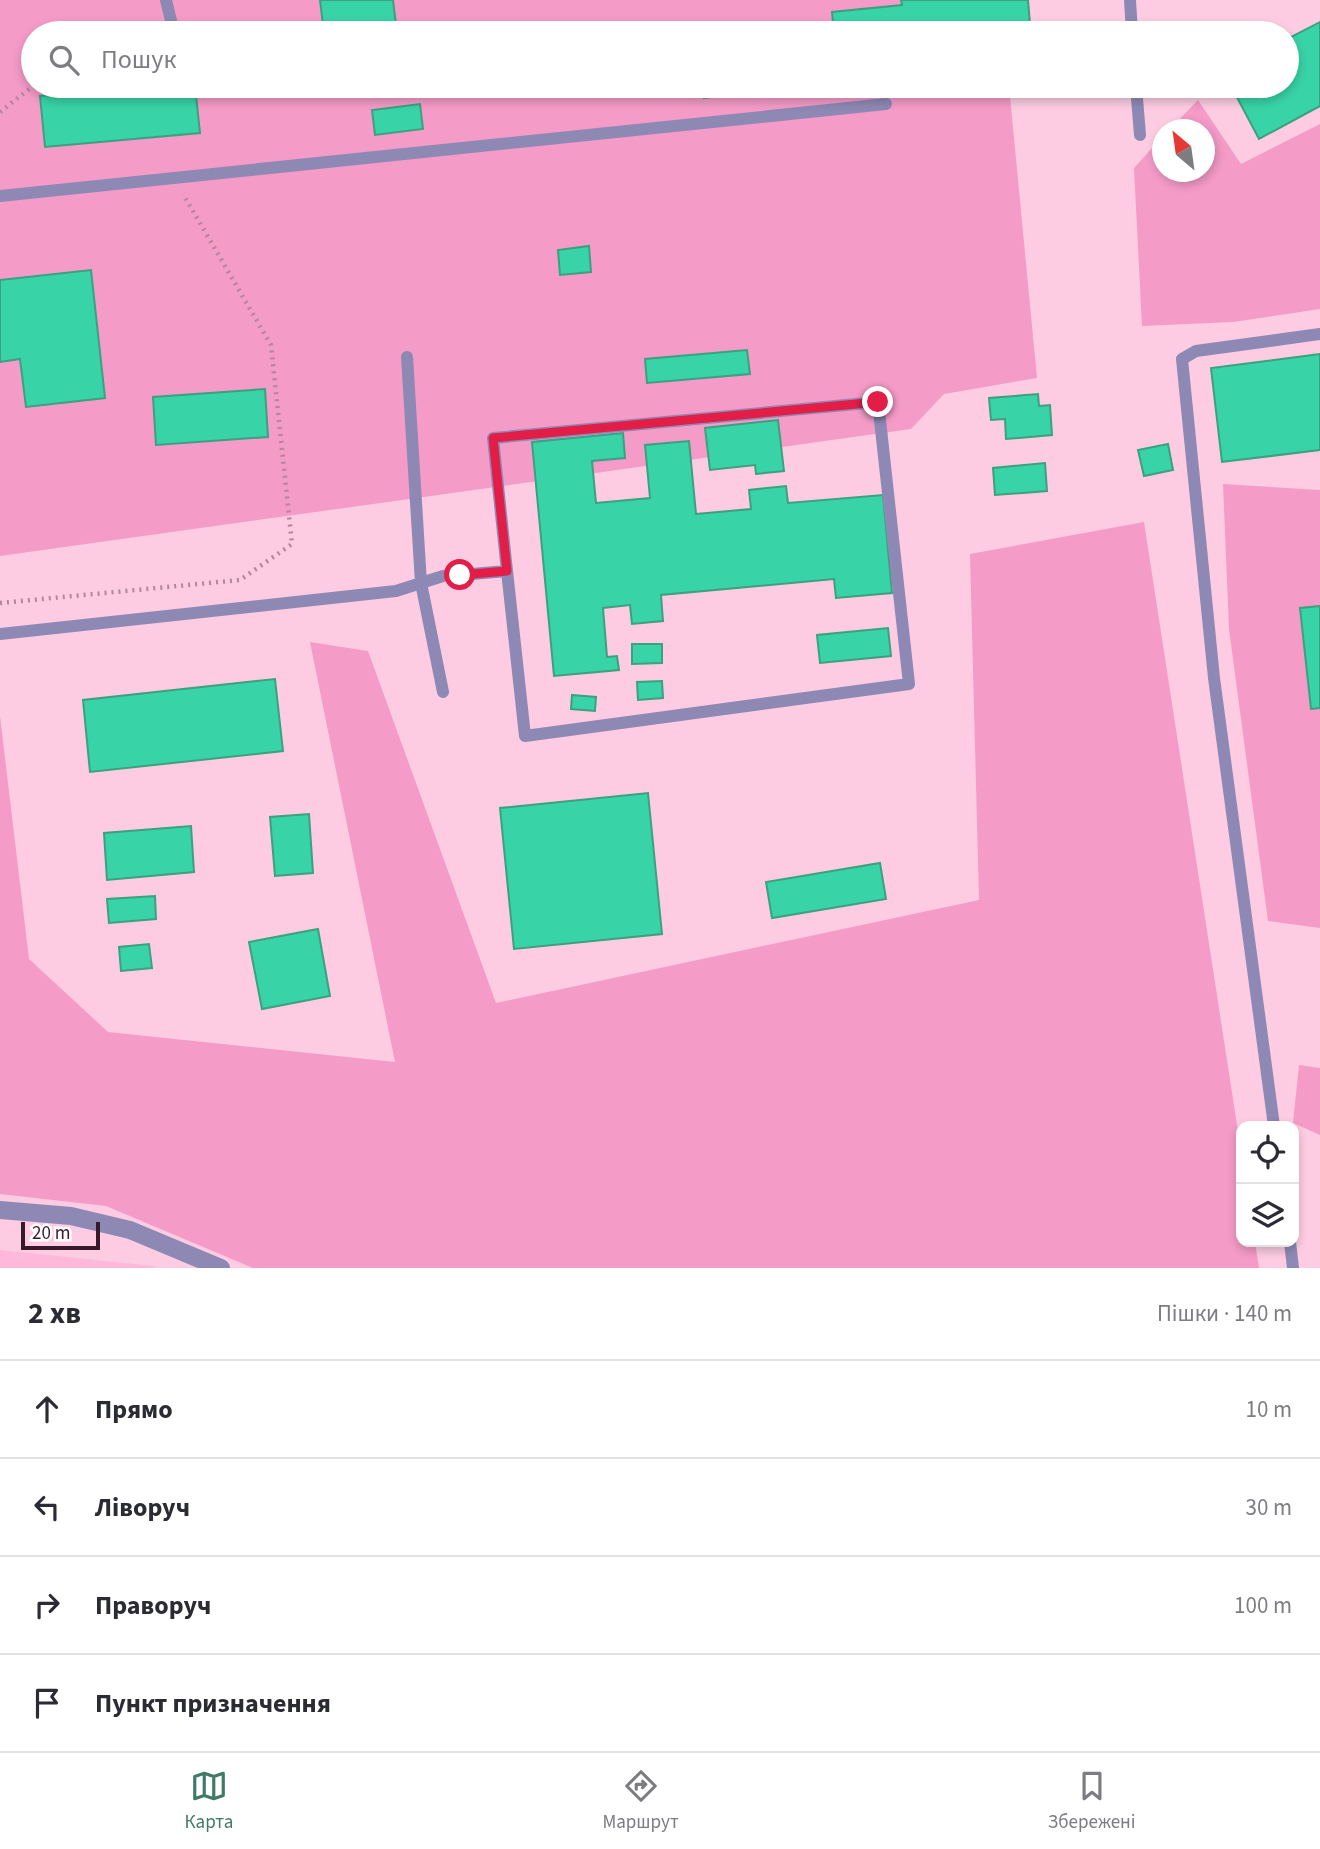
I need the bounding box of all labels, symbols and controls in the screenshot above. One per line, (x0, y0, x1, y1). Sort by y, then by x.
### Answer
search box (21, 21, 1299, 98)
icon: search (45, 41, 83, 79)
text: Пошук (101, 41, 176, 78)
north arrow (1152, 119, 1215, 182)
route end (862, 386, 893, 417)
route start (444, 559, 475, 590)
map controls (1236, 1121, 1299, 1247)
button: locate (1236, 1121, 1299, 1184)
button: layers (1236, 1184, 1299, 1247)
scale bar (21, 1219, 100, 1251)
text: 20 m (32, 1220, 70, 1247)
text: 2 хв (28, 1292, 81, 1335)
text: Пішки · 140 m (1157, 1297, 1292, 1330)
icon: ahead (28, 1390, 66, 1428)
text: Прямо (95, 1391, 173, 1428)
text: 10 m (1245, 1393, 1292, 1426)
icon: left (28, 1488, 66, 1526)
text: Ліворуч (95, 1489, 190, 1526)
text: 30 m (1245, 1491, 1292, 1524)
icon: right (28, 1586, 66, 1624)
text: Праворуч (95, 1587, 211, 1624)
text: 100 m (1234, 1589, 1292, 1622)
icon: arrive (28, 1684, 66, 1722)
text: Пункт призначення (95, 1685, 331, 1722)
tab: Карта (185, 1767, 233, 1836)
tab: Маршрут (602, 1767, 679, 1836)
tab: Збережені (1048, 1767, 1135, 1836)

